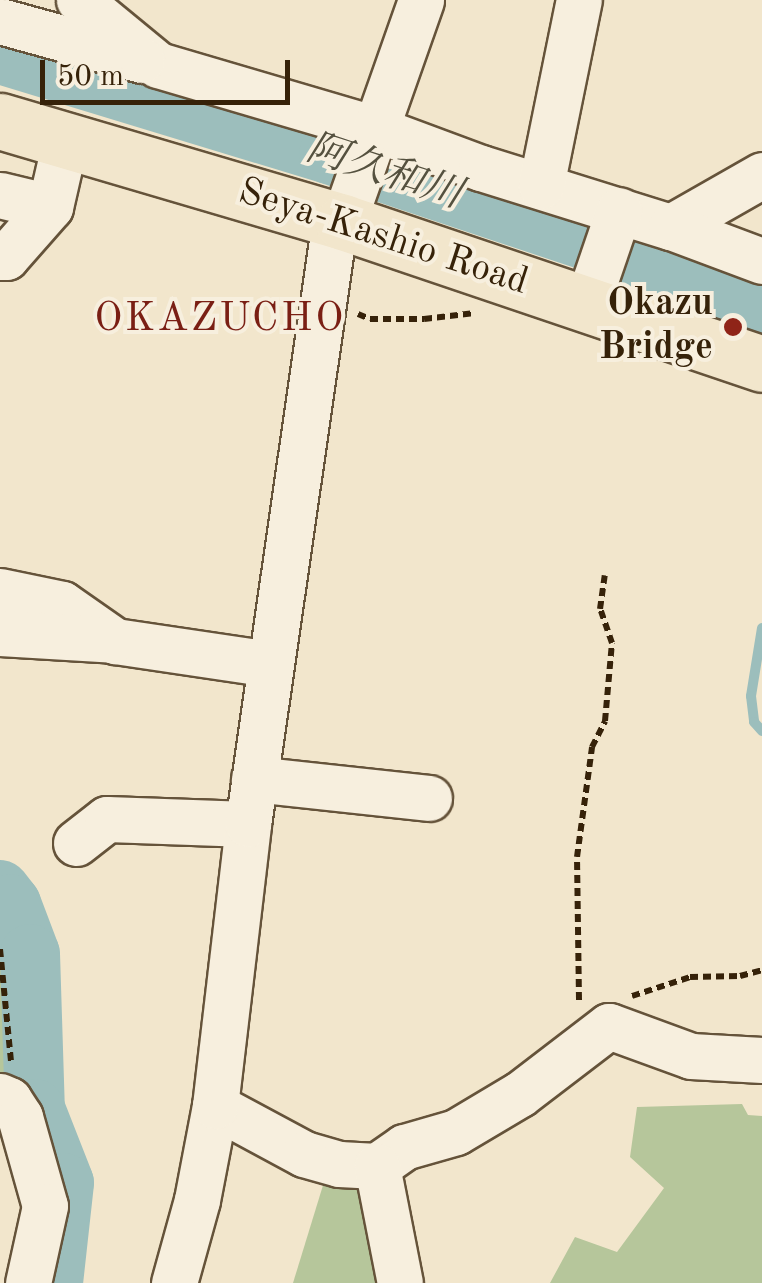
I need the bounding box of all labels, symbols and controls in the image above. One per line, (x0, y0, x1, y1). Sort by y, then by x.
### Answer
scale bar (45, 40, 295, 102)
text: 50 m (57, 62, 124, 92)
water label: 阿久和川 (300, 125, 468, 221)
street label: Seya-Kashio Road (232, 170, 534, 306)
place label: Okazu Bridge (599, 282, 713, 372)
district label: OKAZUCHO (94, 296, 346, 344)
marker: Okazu Bridge (722, 316, 744, 338)

